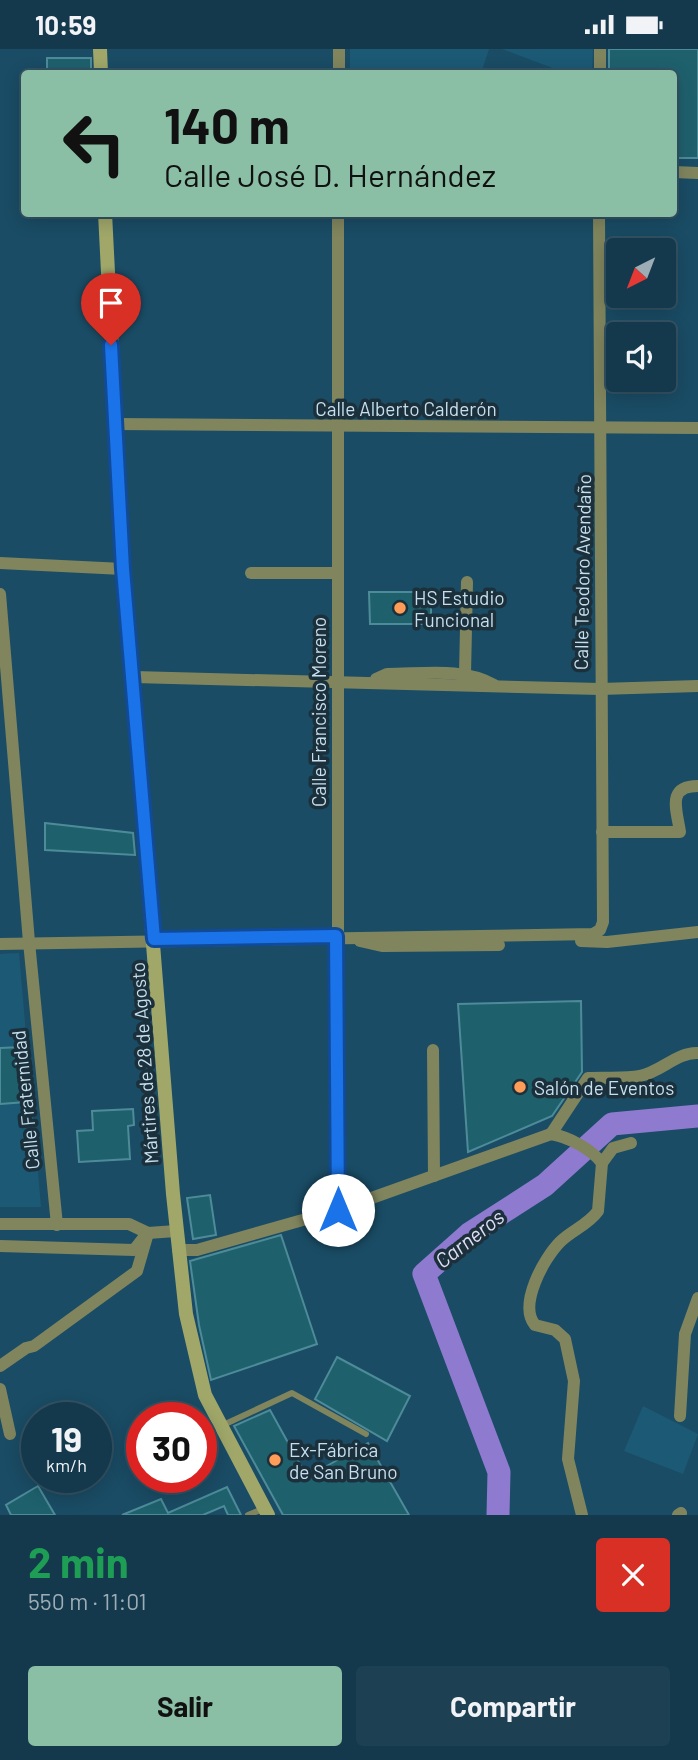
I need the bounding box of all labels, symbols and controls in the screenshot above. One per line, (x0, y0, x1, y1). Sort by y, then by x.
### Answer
text: 10:59 (35, 9, 96, 40)
text: 140 m (164, 95, 290, 154)
icon: left (49, 98, 140, 189)
text: Calle José D. Hernández (164, 155, 496, 193)
north arrow (606, 238, 676, 308)
map controls (606, 238, 676, 392)
pin (81, 273, 141, 345)
icon: arrive (92, 284, 130, 322)
button: sound (606, 322, 676, 392)
street label: Calle Alberto Calderón (315, 397, 497, 420)
street label: Calle Teodoro Avendaño (569, 474, 595, 670)
place label: HS Estudio Funcional (414, 586, 505, 631)
marker: HS Estudio Funcional (392, 600, 408, 616)
street label: Calle Francisco Moreno (307, 617, 330, 807)
street label: Mártires de 28 de Agosto (125, 961, 163, 1165)
street label: Calle Fraternidad (6, 1029, 44, 1171)
place label: Salón de Eventos (534, 1076, 674, 1099)
marker: Salón de Eventos (512, 1079, 528, 1095)
position arrow (301, 1173, 375, 1247)
water label: Carneros (430, 1203, 509, 1273)
speed limit sign: 30 (126, 1402, 217, 1493)
text: 19 (51, 1417, 82, 1459)
place label: Ex-Fábrica de San Bruno (289, 1438, 398, 1483)
marker: Ex-Fábrica de San Bruno (267, 1452, 283, 1468)
text: km/h (46, 1454, 87, 1476)
text: 2 min (28, 1536, 129, 1586)
button: close (596, 1538, 670, 1612)
text: 550 m · 11:01 (28, 1587, 147, 1615)
button: Salir (28, 1666, 342, 1746)
button: Compartir (356, 1666, 670, 1746)

